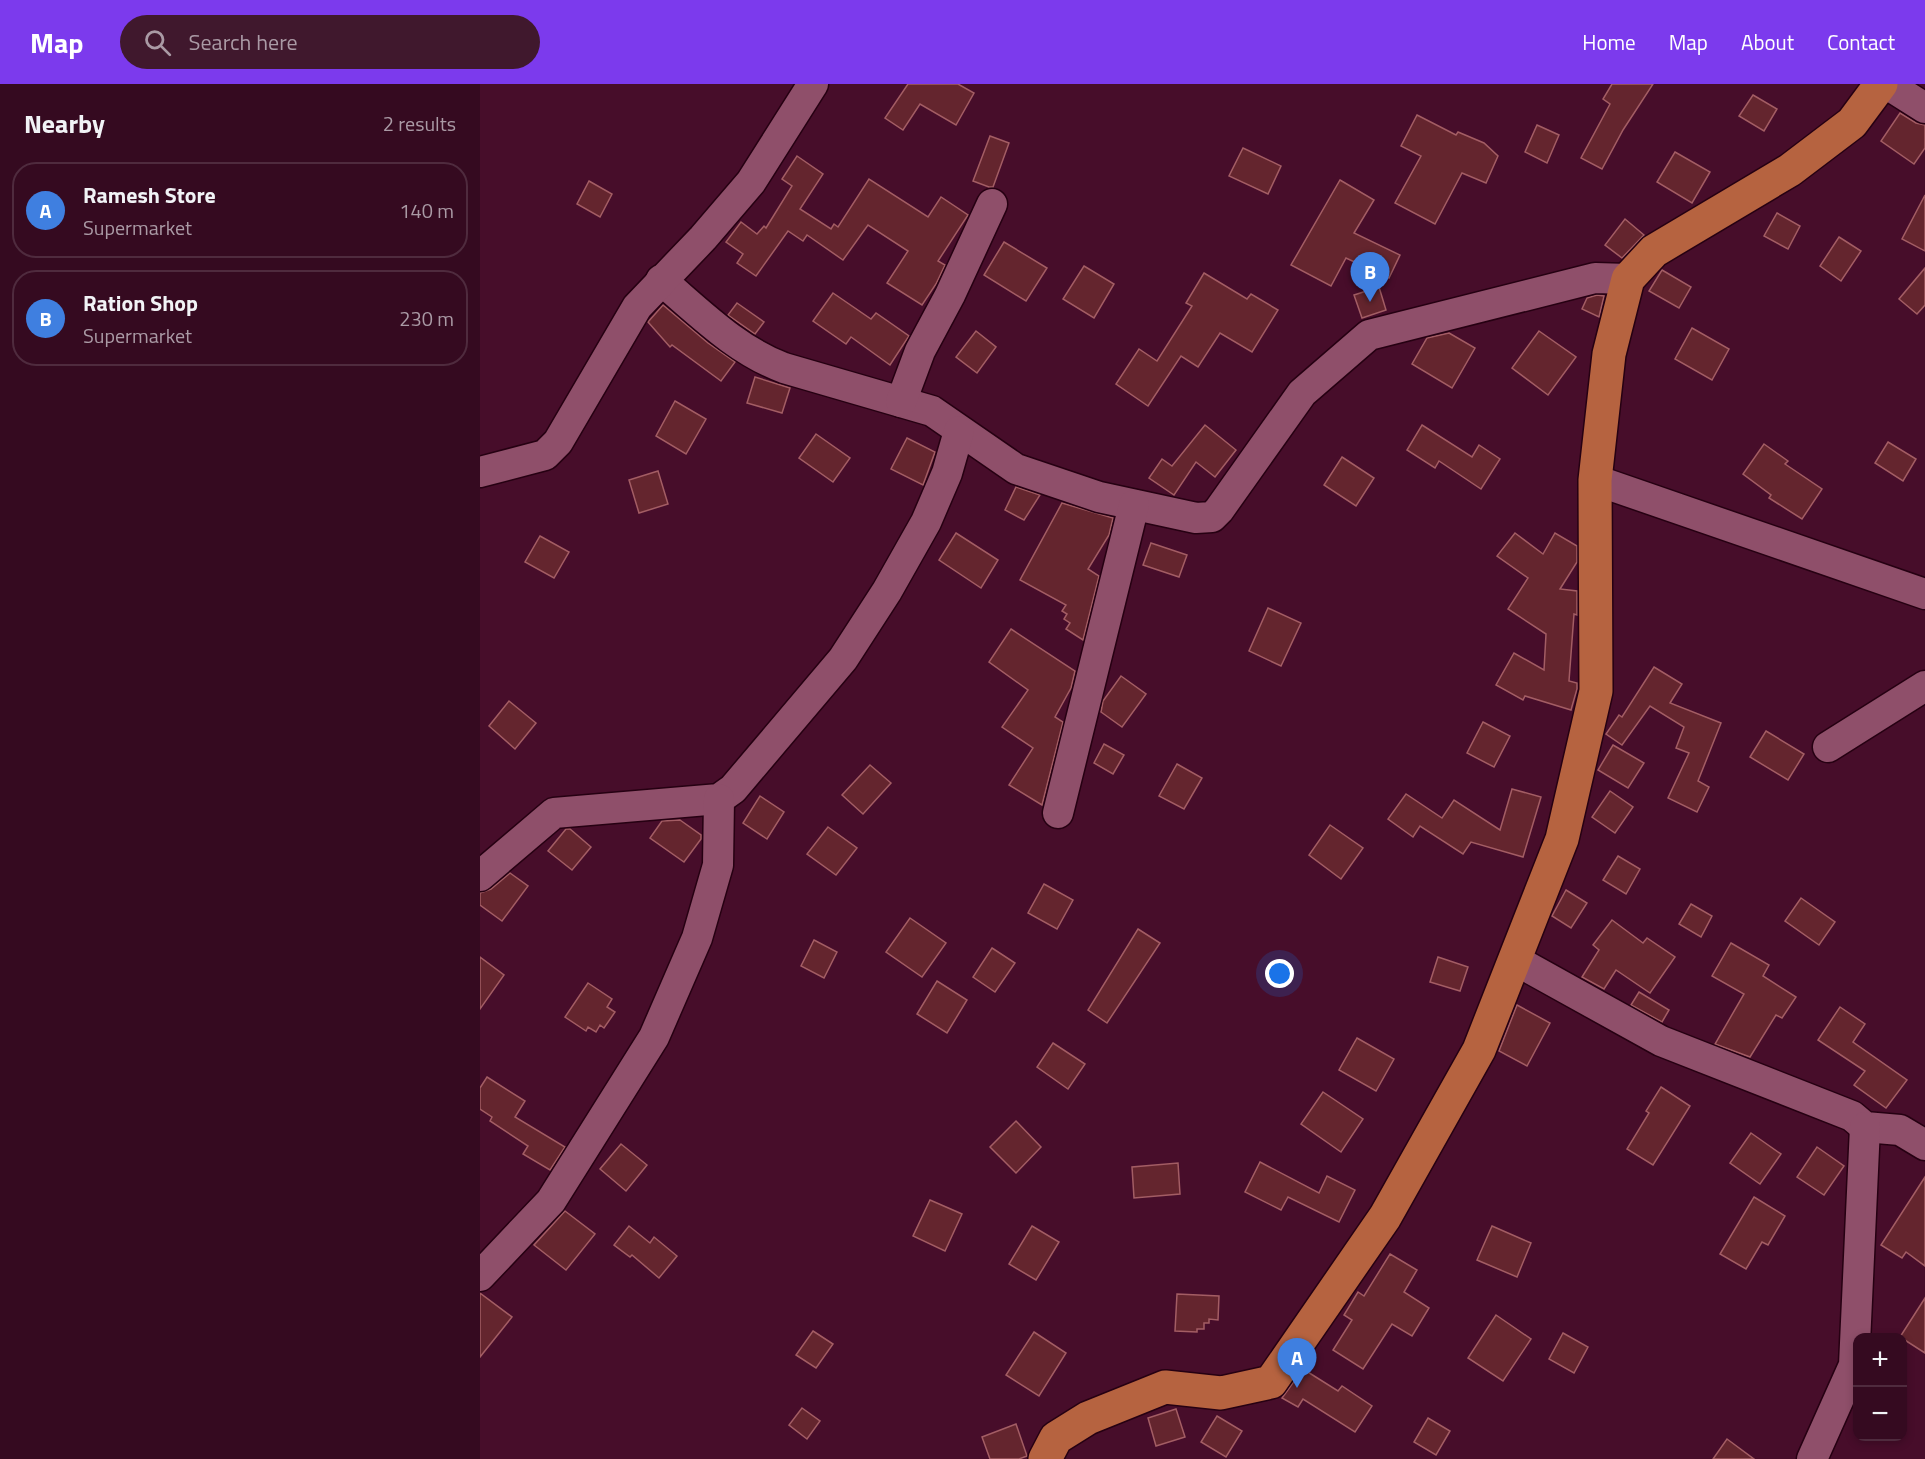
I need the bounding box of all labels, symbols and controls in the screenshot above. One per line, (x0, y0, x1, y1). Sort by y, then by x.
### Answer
search box (120, 15, 540, 69)
text: Map (30, 21, 84, 64)
text: Search here (189, 25, 298, 59)
icon: search (141, 26, 174, 59)
text: Home (1582, 26, 1636, 58)
text: Map (1669, 26, 1708, 58)
text: About (1741, 26, 1794, 58)
text: Contact (1827, 26, 1895, 58)
text: Nearby (24, 104, 105, 143)
text: 2 results (383, 108, 456, 139)
text: Ramesh Store (83, 178, 216, 212)
text: A (39, 195, 52, 226)
text: 140 m (399, 195, 454, 226)
text: Supermarket (83, 212, 192, 243)
pin: B (1350, 252, 1390, 302)
text: Ration Shop (83, 286, 198, 320)
text: B (39, 303, 52, 334)
text: 230 m (399, 303, 454, 334)
text: Supermarket (83, 320, 192, 351)
your location (1265, 959, 1294, 988)
map controls (1853, 1333, 1907, 1441)
button: + (1853, 1333, 1907, 1387)
pin: A (1278, 1338, 1316, 1388)
button: − (1853, 1387, 1907, 1441)

